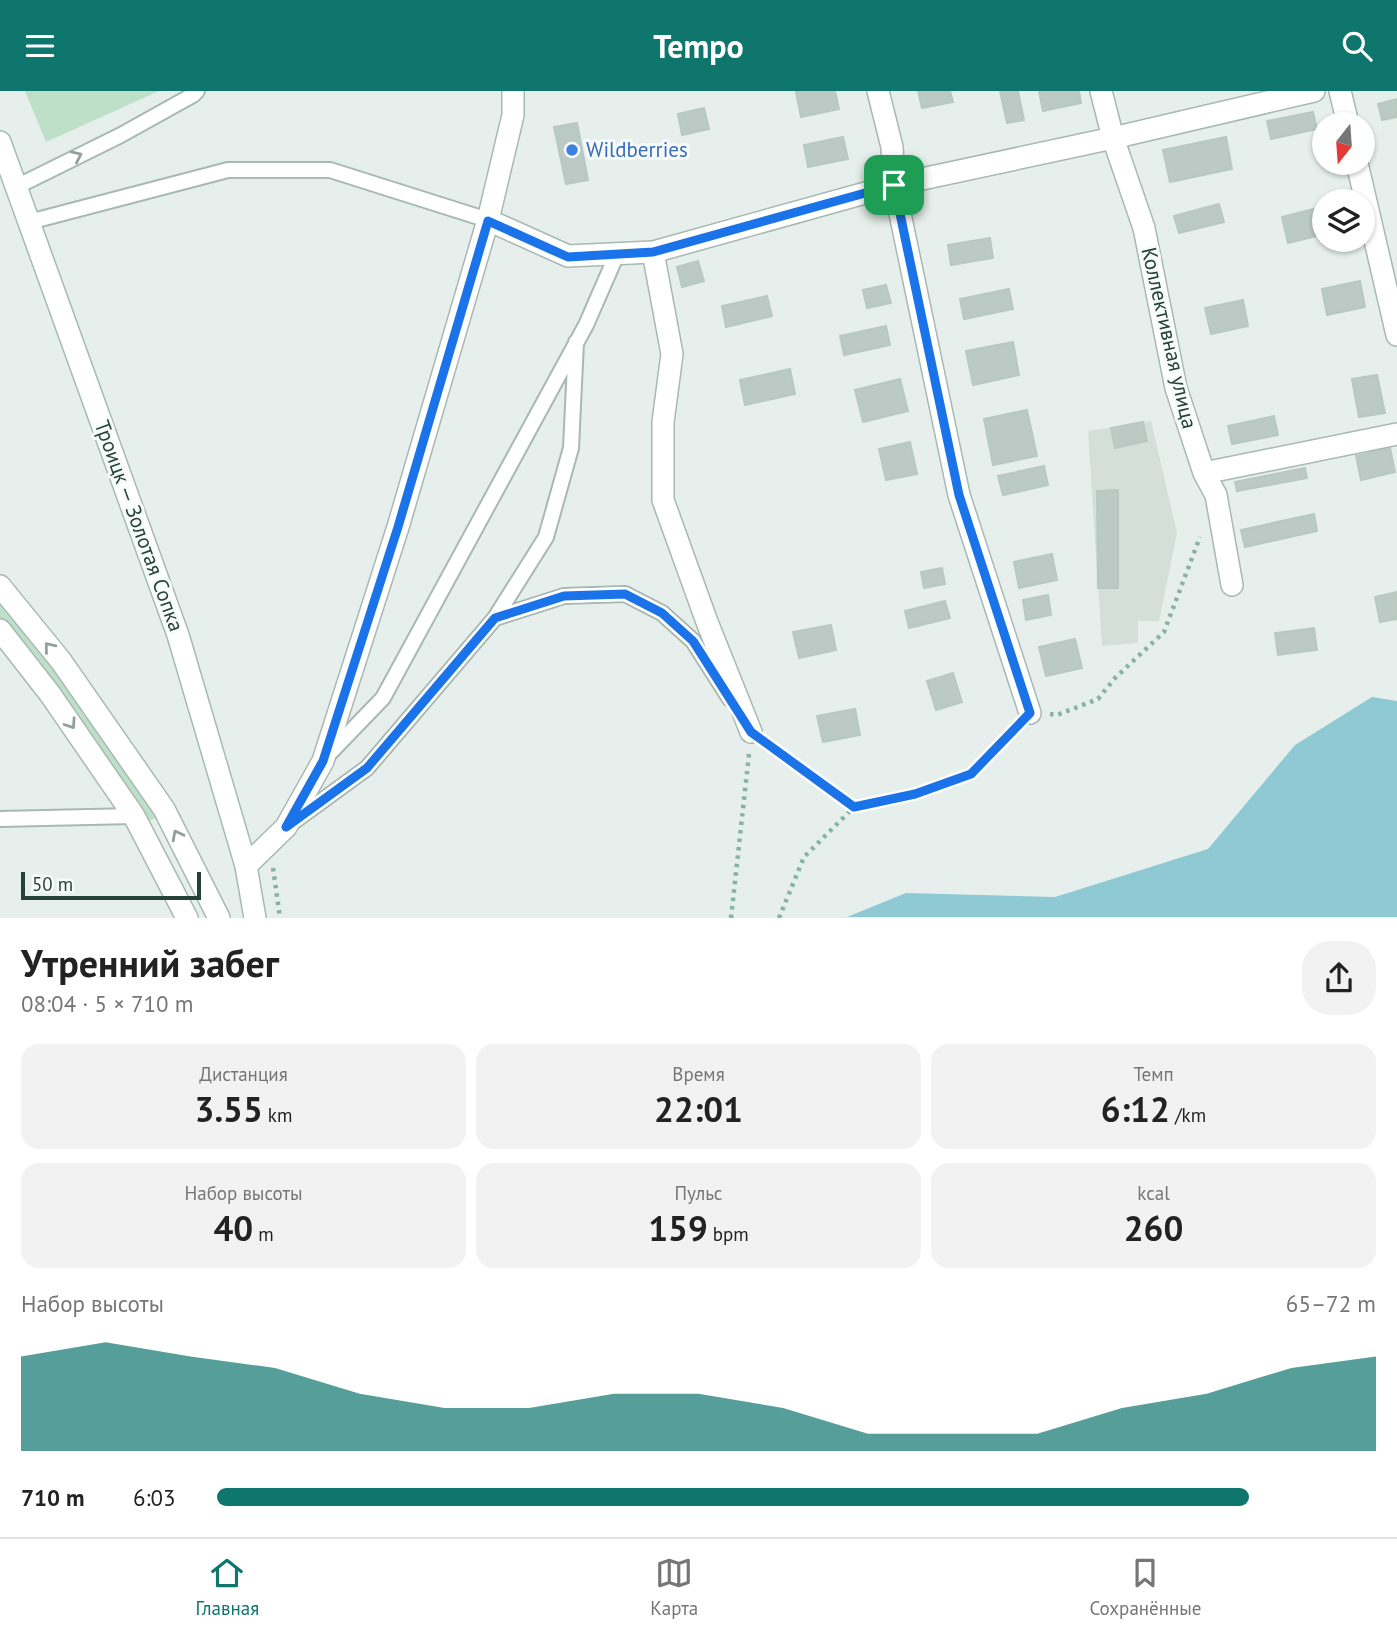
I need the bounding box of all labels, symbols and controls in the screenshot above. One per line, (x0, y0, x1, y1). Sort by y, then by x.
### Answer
text: Tempo (653, 25, 744, 67)
icon: menu (21, 27, 59, 65)
icon: search (1338, 27, 1376, 65)
north arrow (1312, 112, 1376, 175)
map controls (1312, 112, 1375, 252)
place label: Wildberries (586, 136, 688, 163)
marker: Wildberries (564, 142, 580, 158)
one-way arrow (70, 150, 82, 164)
pin (864, 155, 924, 215)
icon: arrive (875, 166, 913, 204)
button: layers (1312, 189, 1375, 252)
street label: Коллективная улица (1135, 244, 1204, 431)
street label: Троицк — Золотая Сопка (89, 417, 190, 635)
one-way arrow (45, 643, 58, 655)
one-way arrow (63, 716, 75, 729)
one-way arrow (172, 830, 186, 842)
scale bar (21, 869, 201, 900)
text: 50 m (32, 872, 73, 896)
text: Утренний забег (21, 938, 279, 987)
button: share (1302, 941, 1376, 1015)
text: 08:04 · 5 × 710 m (21, 989, 193, 1018)
text: Дистанция (199, 1062, 288, 1086)
text: Время (672, 1062, 725, 1086)
text: Темп (1133, 1062, 1174, 1086)
text: 3.55 (195, 1086, 263, 1132)
text: 22:01 (654, 1086, 743, 1132)
text: 6:12 (1101, 1086, 1170, 1132)
text: km (263, 1103, 292, 1127)
text: /km (1170, 1103, 1206, 1127)
text: Набор высоты (184, 1181, 303, 1205)
text: Пульс (675, 1181, 722, 1205)
text: kcal (1137, 1181, 1170, 1205)
text: 40 (213, 1205, 253, 1251)
text: 159 (648, 1205, 708, 1251)
text: 260 (1124, 1205, 1183, 1251)
text: m (253, 1222, 274, 1246)
text: bpm (708, 1222, 749, 1246)
text: Набор высоты (21, 1289, 164, 1318)
text: 65–72 m (1286, 1289, 1376, 1318)
text: 710 m (21, 1483, 84, 1512)
text: 6:03 (133, 1483, 176, 1512)
tab: Главная (196, 1554, 259, 1620)
tab: Карта (650, 1554, 698, 1620)
tab: Сохранённые (1089, 1554, 1201, 1620)

